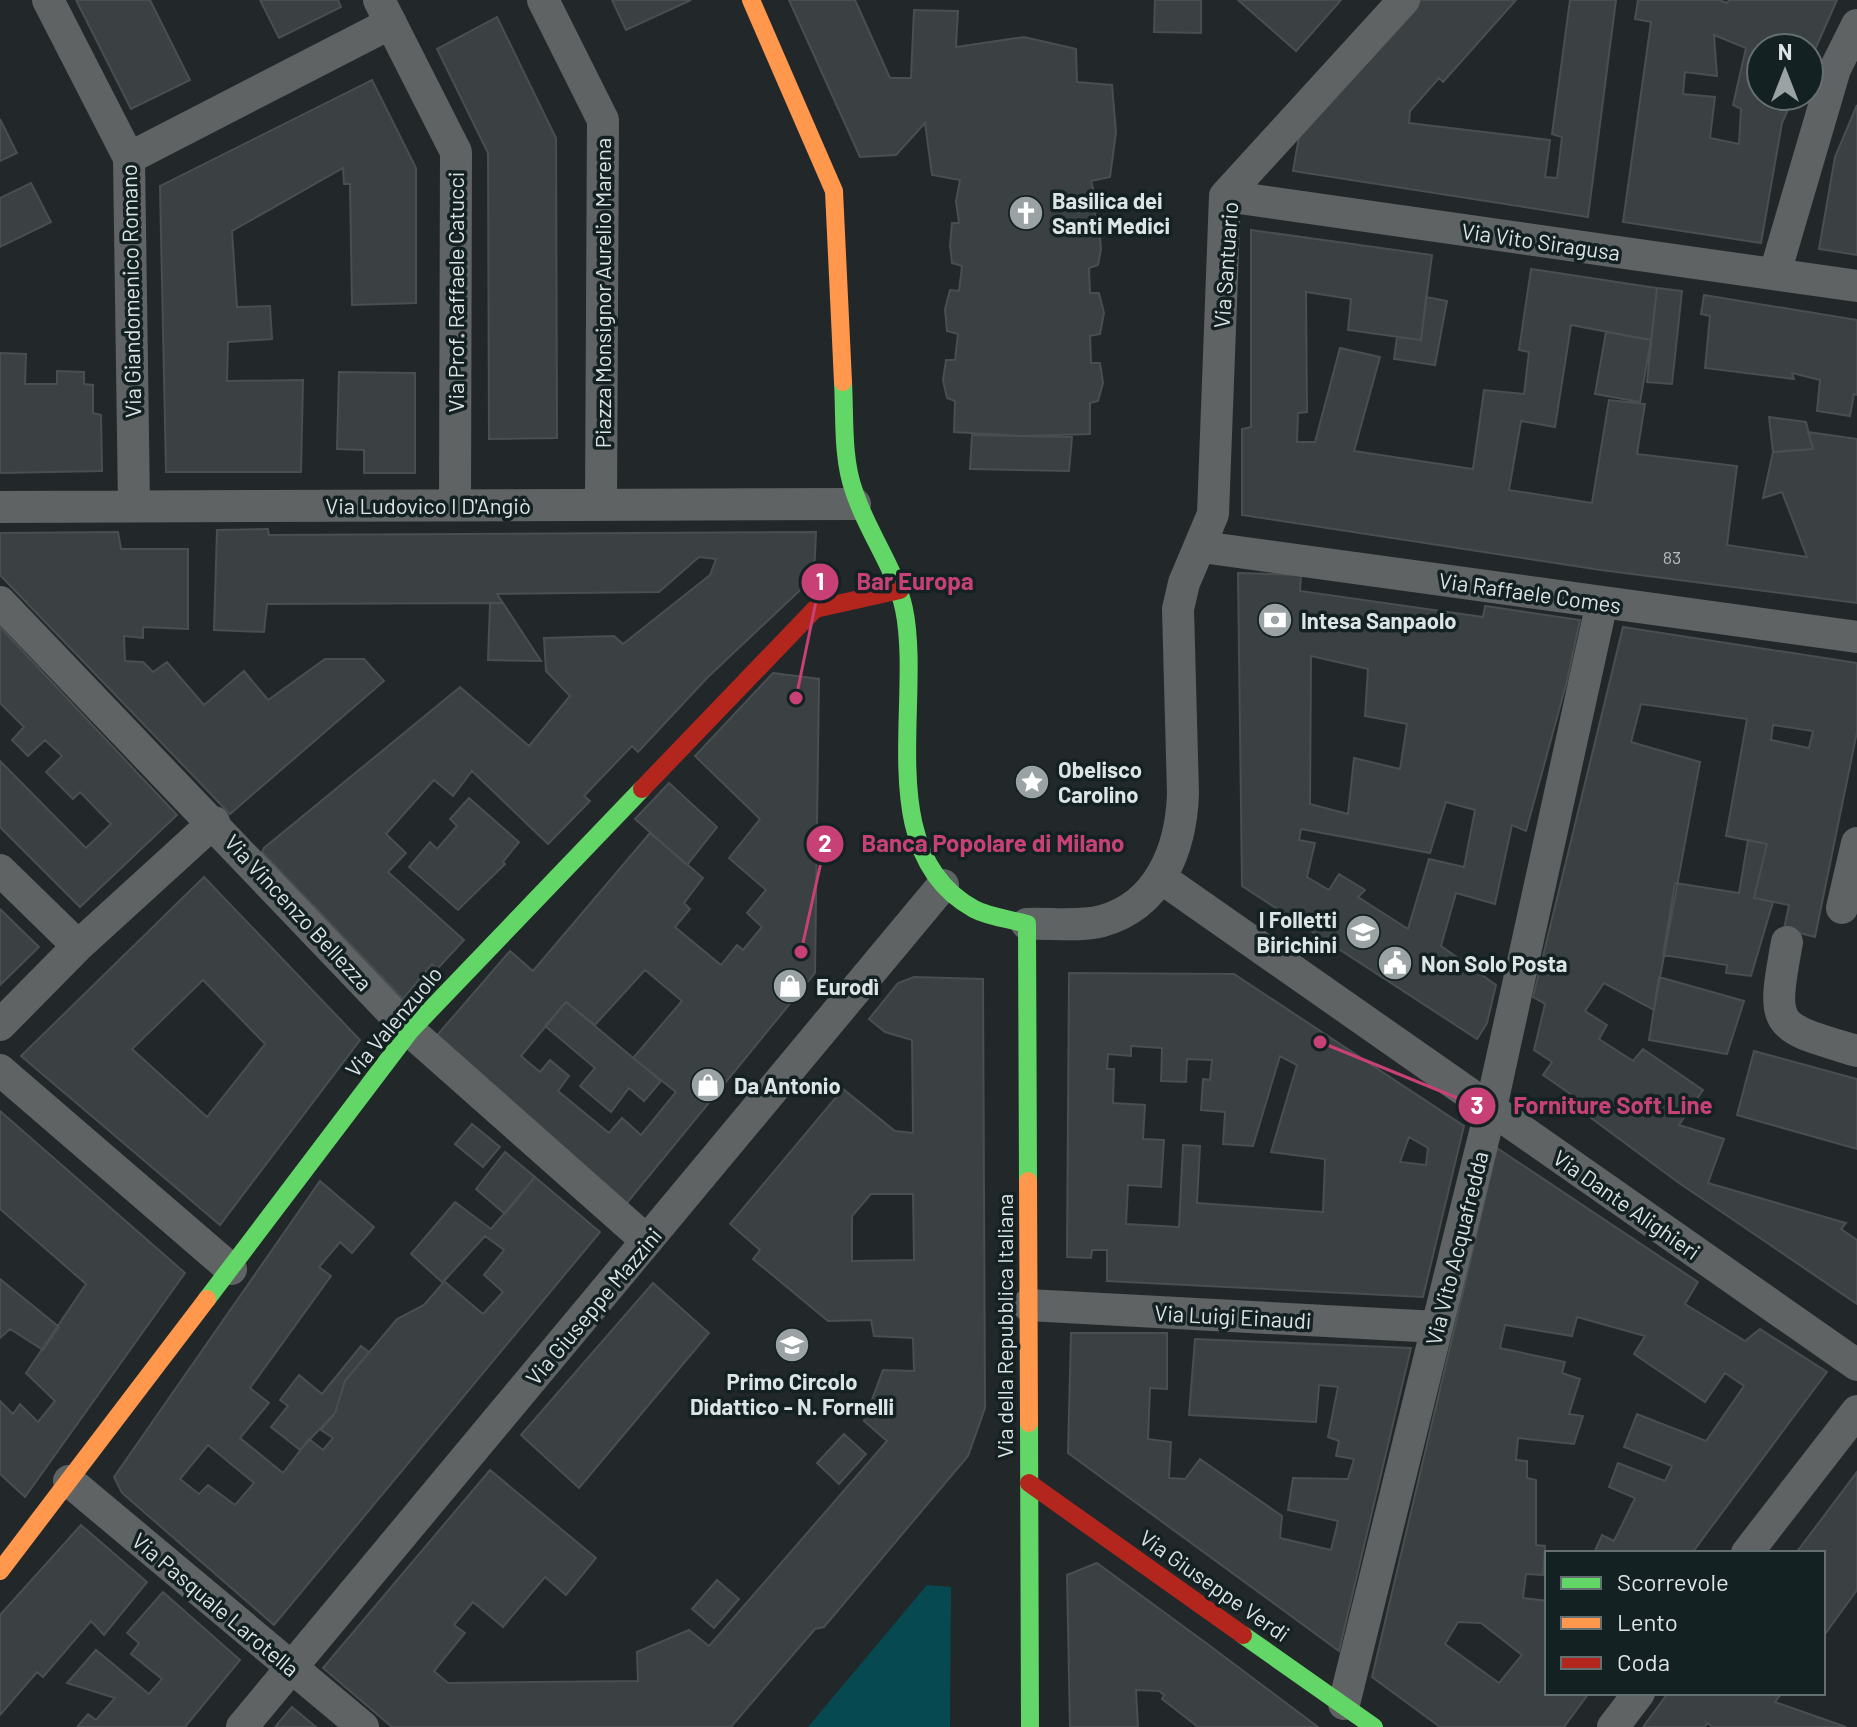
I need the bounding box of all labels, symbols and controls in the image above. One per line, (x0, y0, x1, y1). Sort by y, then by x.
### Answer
north arrow (1745, 32, 1825, 112)
text: N (1778, 38, 1792, 64)
street label: Piazza Monsignor Aurelio Marena (589, 138, 615, 448)
street label: Via Giandomenico Romano (115, 164, 145, 418)
street label: Via Prof. Raffaele Catucci (442, 172, 468, 412)
place label: Basilica dei Santi Medici (1052, 187, 1170, 238)
church icon: Basilica dei Santi Medici (1007, 194, 1045, 232)
street label: Via Santuario (1208, 201, 1242, 329)
street label: Via Vito Siragusa (1460, 217, 1622, 265)
street label: Via Ludovico I D'Angiò (325, 492, 531, 518)
house number: 83 (1663, 546, 1681, 568)
callout: Bar Europa (800, 558, 989, 606)
text: 1 (816, 566, 824, 595)
text: Bar Europa (856, 566, 974, 595)
street label: Via Raffaele Comes (1437, 566, 1623, 618)
bank icon: Intesa Sanpaolo (1256, 601, 1294, 639)
place label: Intesa Sanpaolo (1301, 607, 1457, 633)
place label: Obelisco Carolino (1058, 756, 1142, 807)
place icon: Obelisco Carolino (1013, 763, 1051, 801)
callout: Banca Popolare di Milano (805, 820, 1140, 868)
text: 2 (818, 828, 832, 857)
text: Banca Popolare di Milano (862, 828, 1124, 857)
street label: Via Vincenzo Bellezza (220, 829, 378, 995)
place label: I Folletti Birichini (1257, 906, 1337, 957)
school or university icon: I Folletti Birichini (1344, 913, 1382, 951)
public building icon: Non Solo Posta (1376, 944, 1414, 982)
place label: Non Solo Posta (1421, 950, 1567, 976)
street label: Via Valenzuolo (339, 960, 447, 1082)
shop icon: Eurodì (771, 967, 809, 1005)
place label: Eurodì (816, 973, 879, 999)
shop icon: Da Antonio (689, 1066, 727, 1104)
place label: Da Antonio (734, 1072, 841, 1098)
callout: Forniture Soft Line (1457, 1082, 1728, 1130)
text: 3 (1471, 1090, 1483, 1119)
text: Forniture Soft Line (1513, 1090, 1713, 1119)
street label: Via Dante Alighieri (1549, 1144, 1705, 1264)
street label: Via Vito Acquafredda (1419, 1148, 1493, 1348)
street label: Via della Repubblica Italiana (991, 1194, 1017, 1458)
street label: Via Giuseppe Mazzini (520, 1222, 666, 1390)
street label: Via Luigi Einaudi (1154, 1299, 1312, 1333)
school or university icon: Primo Circolo Didattico - N. Fornelli (773, 1326, 811, 1364)
place label: Primo Circolo Didattico - N. Fornelli (690, 1368, 894, 1419)
street label: Via Giuseppe Verdi (1135, 1524, 1295, 1646)
street label: Via Pasquale Larotella (127, 1527, 305, 1681)
legend (1545, 1551, 1825, 1695)
text: Scorrevole (1617, 1567, 1729, 1596)
text: Lento (1617, 1607, 1678, 1636)
text: Coda (1617, 1647, 1670, 1676)

